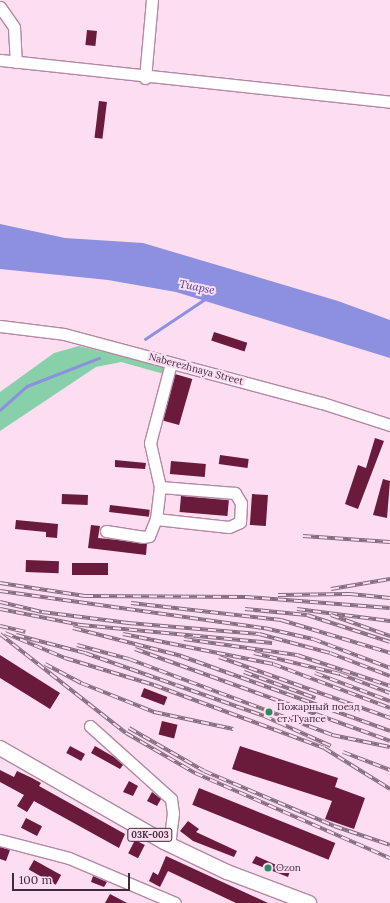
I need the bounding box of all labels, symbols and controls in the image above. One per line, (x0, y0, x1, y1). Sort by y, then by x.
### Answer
water label: Tuapse (178, 277, 216, 297)
street label: Naberezhnaya Street (147, 351, 245, 387)
place label: Пожарный поезд ст. Туапсе (277, 700, 360, 724)
marker: Пожарный поезд ст. Туапсе (264, 707, 274, 717)
road number: 03К-003 (127, 828, 173, 842)
place label: Ozon (276, 862, 301, 874)
marker: Ozon (263, 863, 273, 873)
scale bar (14, 865, 132, 891)
text: 100 m (19, 872, 52, 887)

